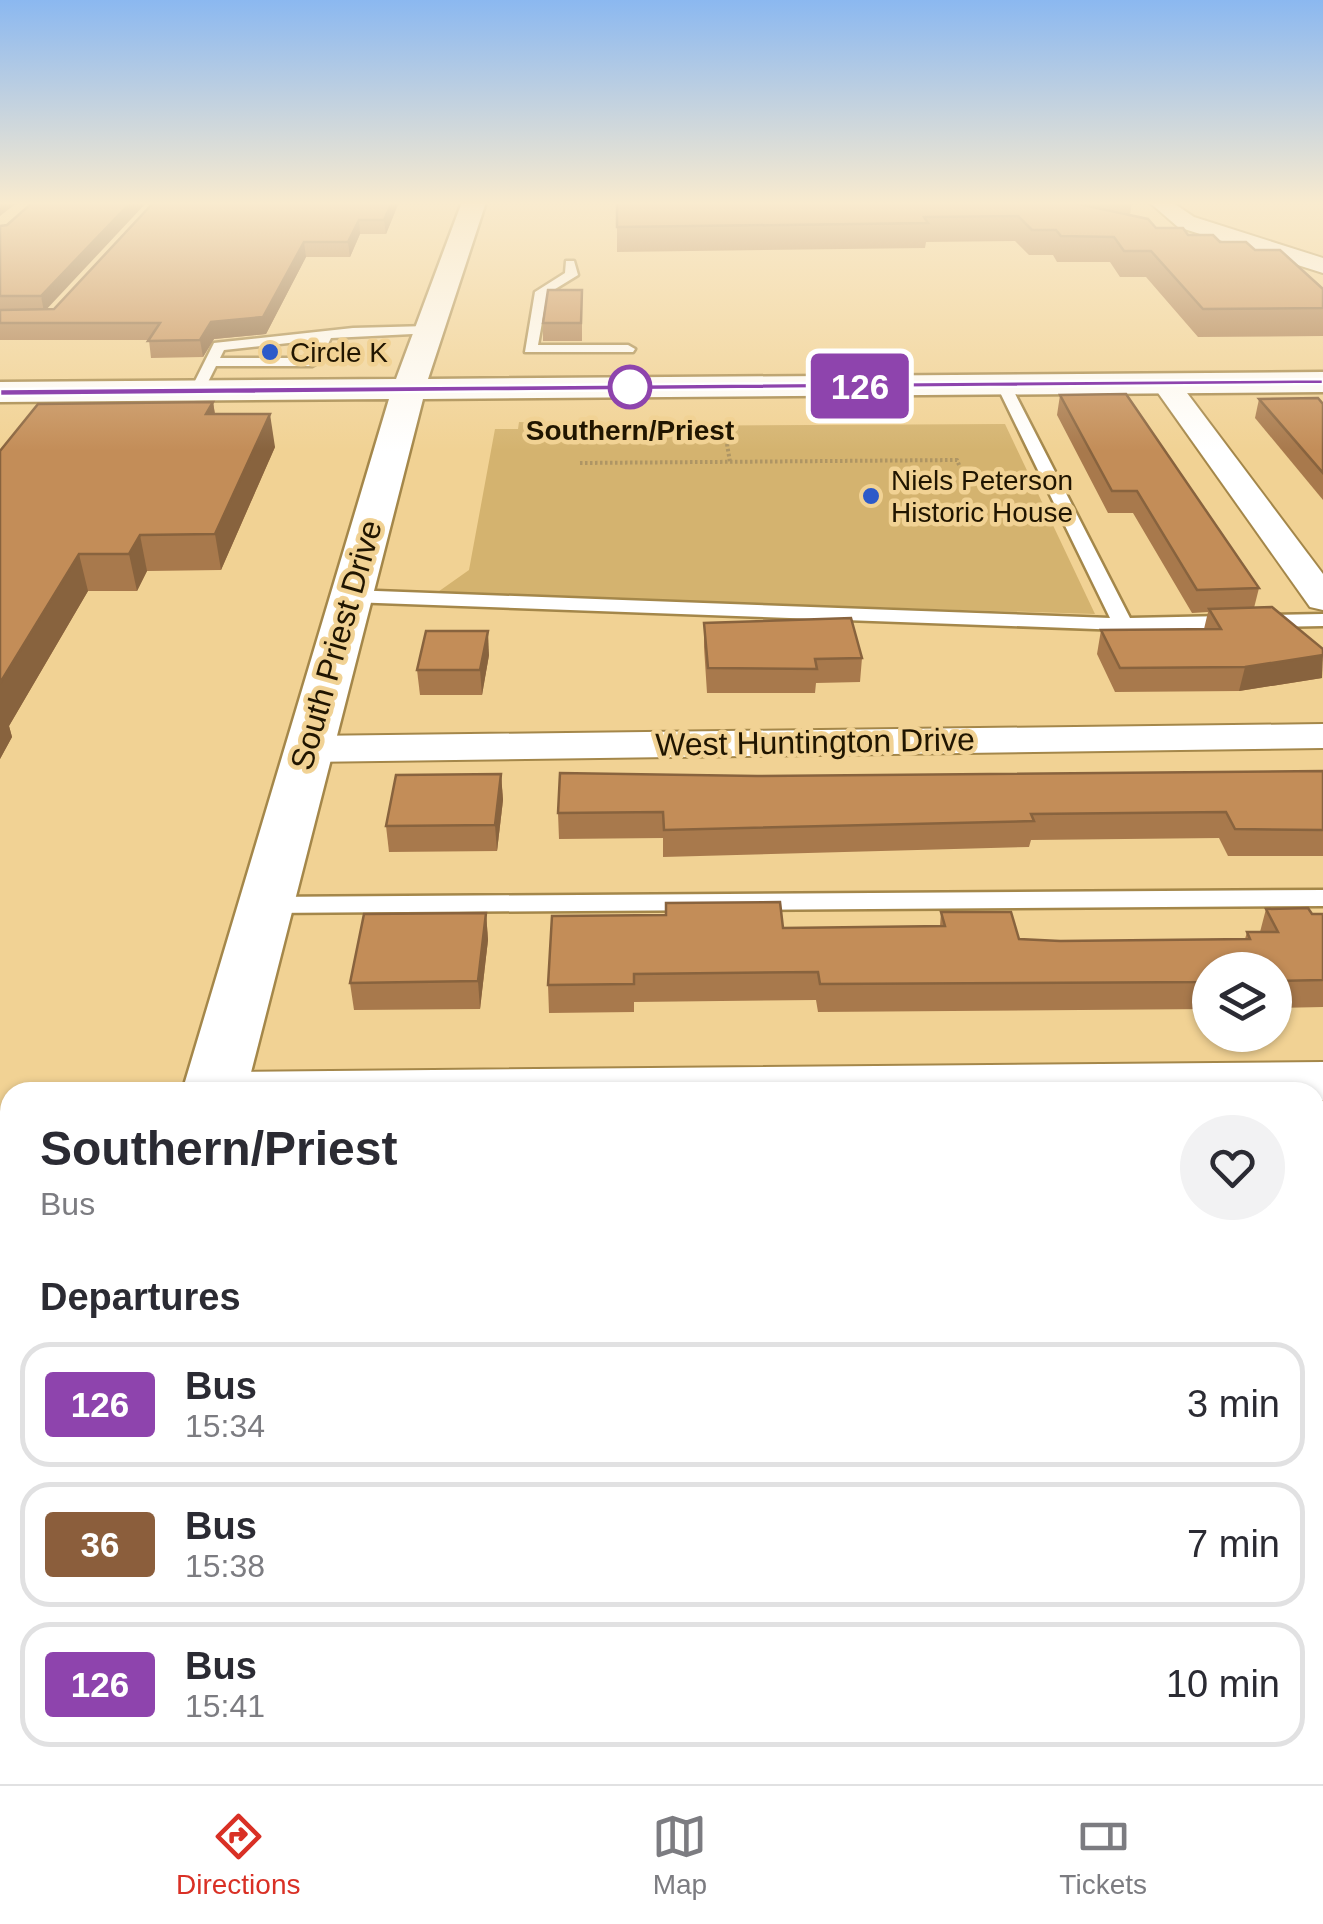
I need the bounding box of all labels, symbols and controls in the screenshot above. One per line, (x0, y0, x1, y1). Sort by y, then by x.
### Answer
place label: Circle K (290, 337, 388, 368)
marker: Circle K (259, 341, 281, 363)
line badge: 126 (802, 354, 918, 418)
marker: Southern/Priest (609, 366, 651, 408)
text: 126 (831, 367, 889, 406)
place label: Southern/Priest (526, 415, 734, 446)
place label: Niels Peterson Historic House (891, 465, 1073, 528)
marker: Niels Peterson Historic House (860, 485, 882, 507)
street label: South Priest Drive (283, 516, 389, 774)
street label: West Huntington Drive (655, 721, 975, 763)
map controls (1192, 952, 1292, 1052)
button: layers (1192, 952, 1292, 1052)
button: heart (1180, 1115, 1285, 1220)
text: Southern/Priest (40, 1122, 397, 1175)
text: Bus (40, 1186, 95, 1222)
text: Departures (40, 1276, 241, 1318)
text: Bus (185, 1365, 257, 1407)
text: 3 min (1187, 1383, 1280, 1425)
text: 126 (71, 1385, 129, 1424)
text: 15:34 (185, 1408, 265, 1444)
text: Bus (185, 1505, 257, 1547)
text: 7 min (1187, 1523, 1280, 1565)
text: 36 (81, 1525, 119, 1564)
text: 15:38 (185, 1548, 265, 1584)
text: Bus (185, 1645, 257, 1687)
text: 10 min (1166, 1663, 1280, 1705)
text: 126 (71, 1665, 129, 1704)
text: 15:41 (185, 1688, 265, 1724)
tab: Directions (176, 1809, 300, 1901)
tab: Map (652, 1809, 707, 1901)
tab: Tickets (1059, 1809, 1147, 1901)

